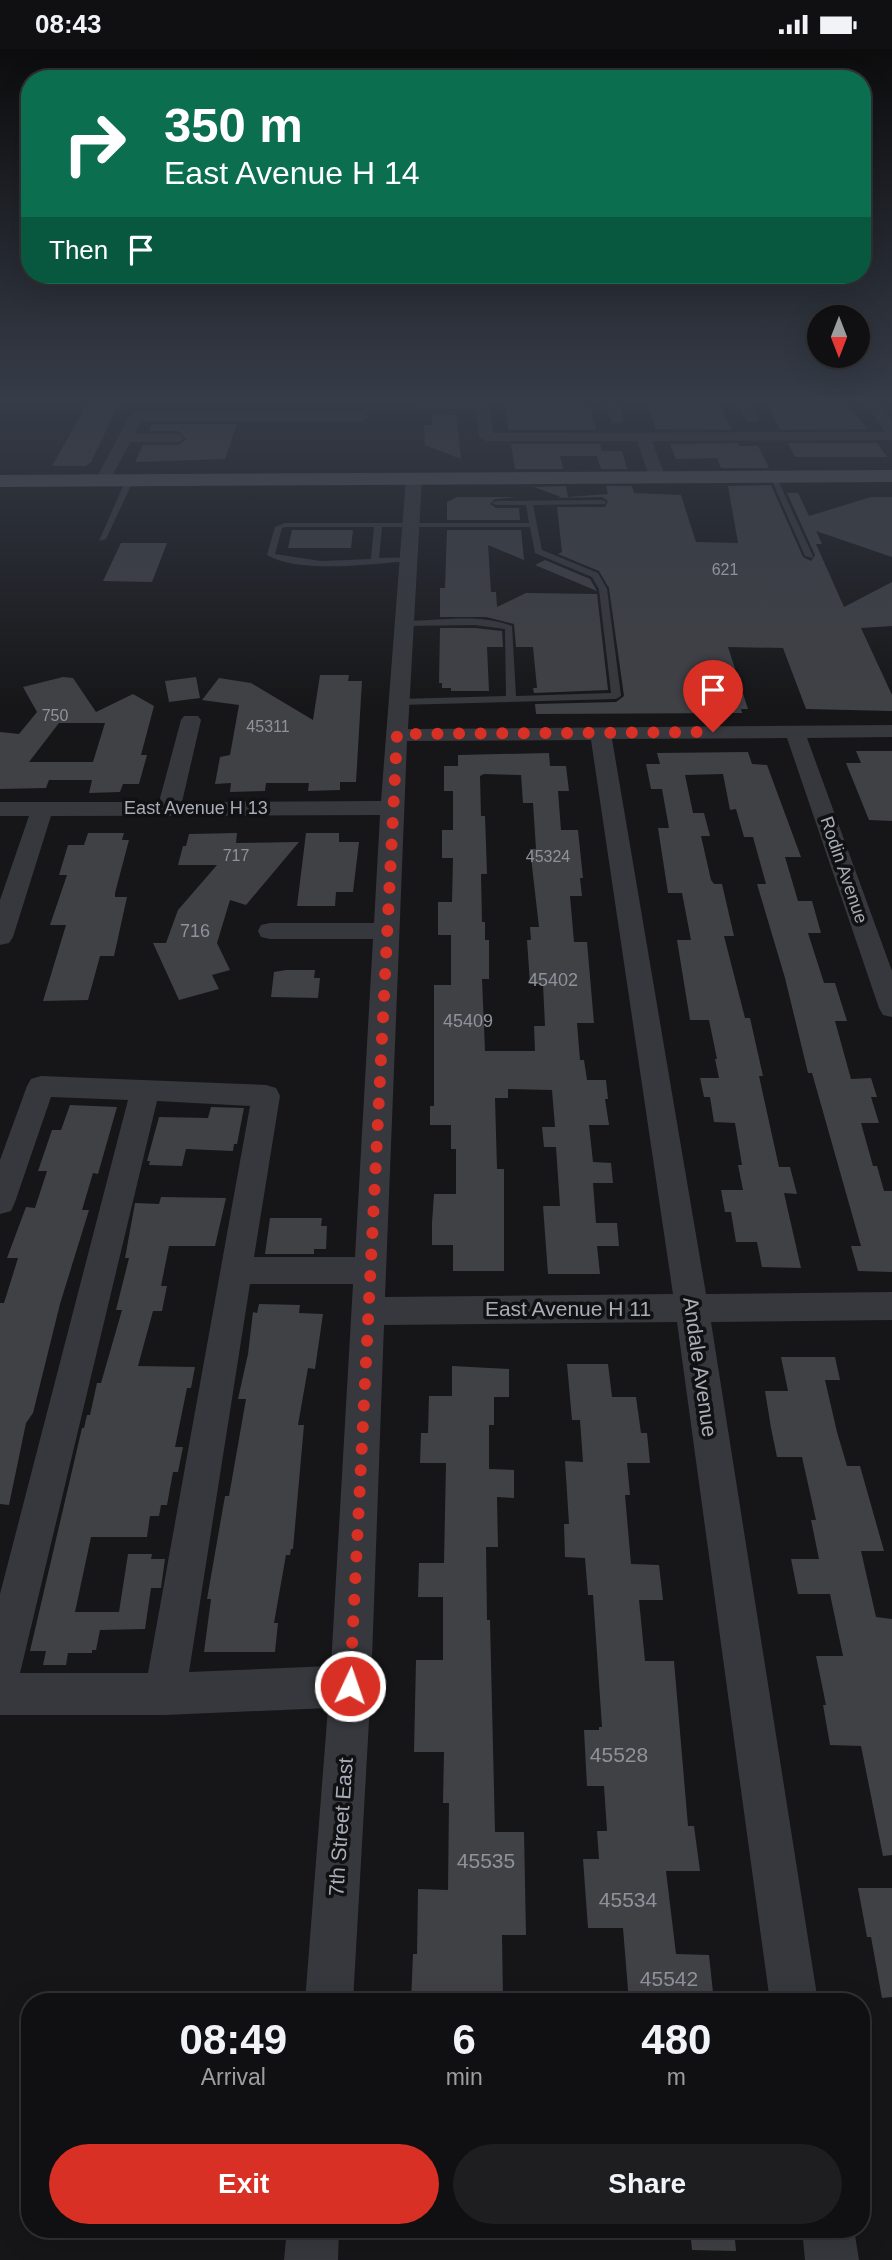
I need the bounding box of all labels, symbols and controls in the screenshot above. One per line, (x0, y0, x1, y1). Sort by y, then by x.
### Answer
text: 08:43 (35, 9, 102, 39)
icon: right (49, 98, 140, 189)
text: 350 m (164, 98, 303, 152)
text: East Avenue H 14 (164, 155, 420, 191)
icon: arrive (122, 231, 160, 269)
text: Then (49, 235, 108, 265)
north arrow (807, 305, 870, 367)
map controls (807, 305, 870, 368)
house number: 621 (712, 561, 738, 578)
pin (683, 660, 743, 732)
icon: arrive (694, 671, 732, 709)
house number: 750 (42, 707, 68, 724)
house number: 45311 (246, 718, 290, 735)
street label: East Avenue H 13 (124, 798, 268, 818)
street label: Rodin Avenue (816, 814, 872, 926)
house number: 717 (223, 847, 249, 864)
house number: 45324 (526, 848, 570, 865)
house number: 716 (180, 921, 210, 941)
house number: 45402 (528, 970, 578, 990)
house number: 45409 (443, 1011, 493, 1031)
street label: Andale Avenue (679, 1296, 722, 1438)
street label: East Avenue H 11 (485, 1297, 651, 1320)
position arrow (313, 1649, 387, 1723)
house number: 45528 (590, 1743, 648, 1766)
street label: 7th Street East (324, 1757, 357, 1897)
house number: 45535 (457, 1849, 515, 1872)
house number: 45534 (599, 1888, 658, 1911)
house number: 45542 (640, 1967, 698, 1990)
text: 08:49 (180, 2016, 287, 2063)
text: 6 (452, 2016, 476, 2063)
text: 480 (641, 2016, 711, 2063)
text: Arrival (201, 2064, 266, 2090)
text: min (446, 2064, 483, 2090)
text: m (667, 2064, 686, 2090)
button: Exit (49, 2144, 439, 2224)
button: Share (453, 2144, 842, 2224)

